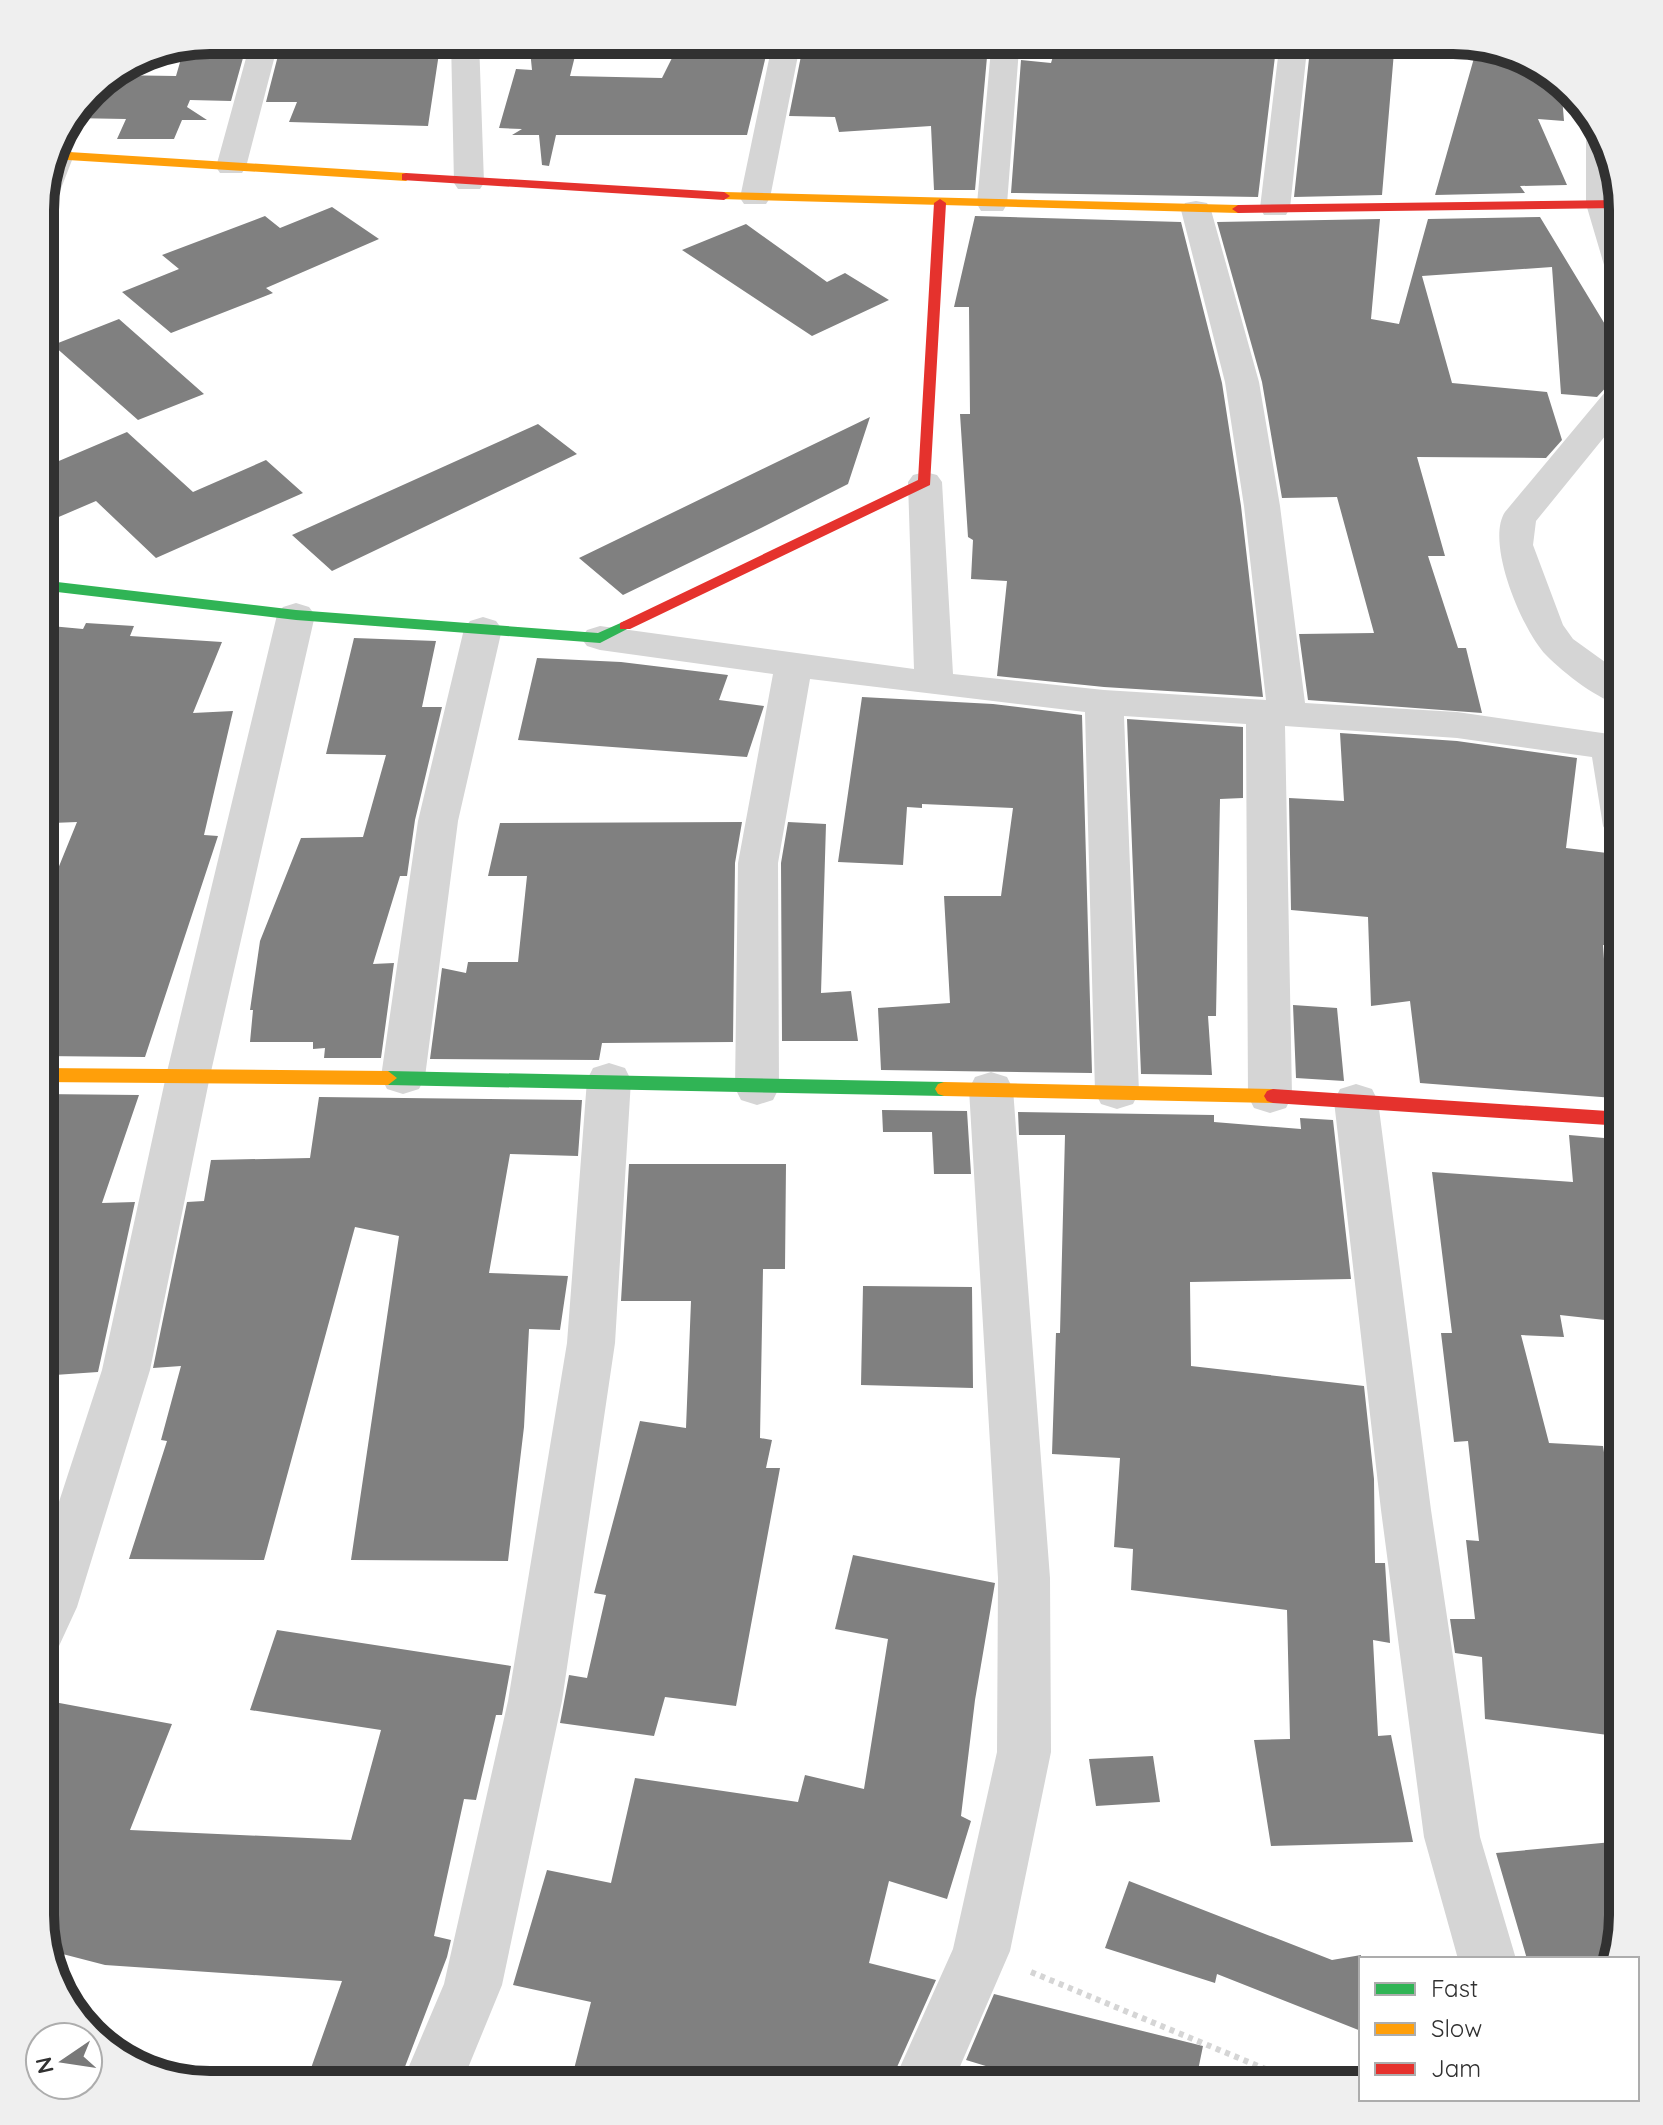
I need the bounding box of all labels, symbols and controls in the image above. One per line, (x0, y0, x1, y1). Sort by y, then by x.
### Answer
legend (1359, 1957, 1639, 2101)
text: Fast (1431, 1973, 1478, 2003)
text: Slow (1431, 2013, 1482, 2043)
north arrow (24, 2021, 104, 2101)
text: Jam (1431, 2053, 1481, 2083)
text: N (29, 2054, 60, 2077)

